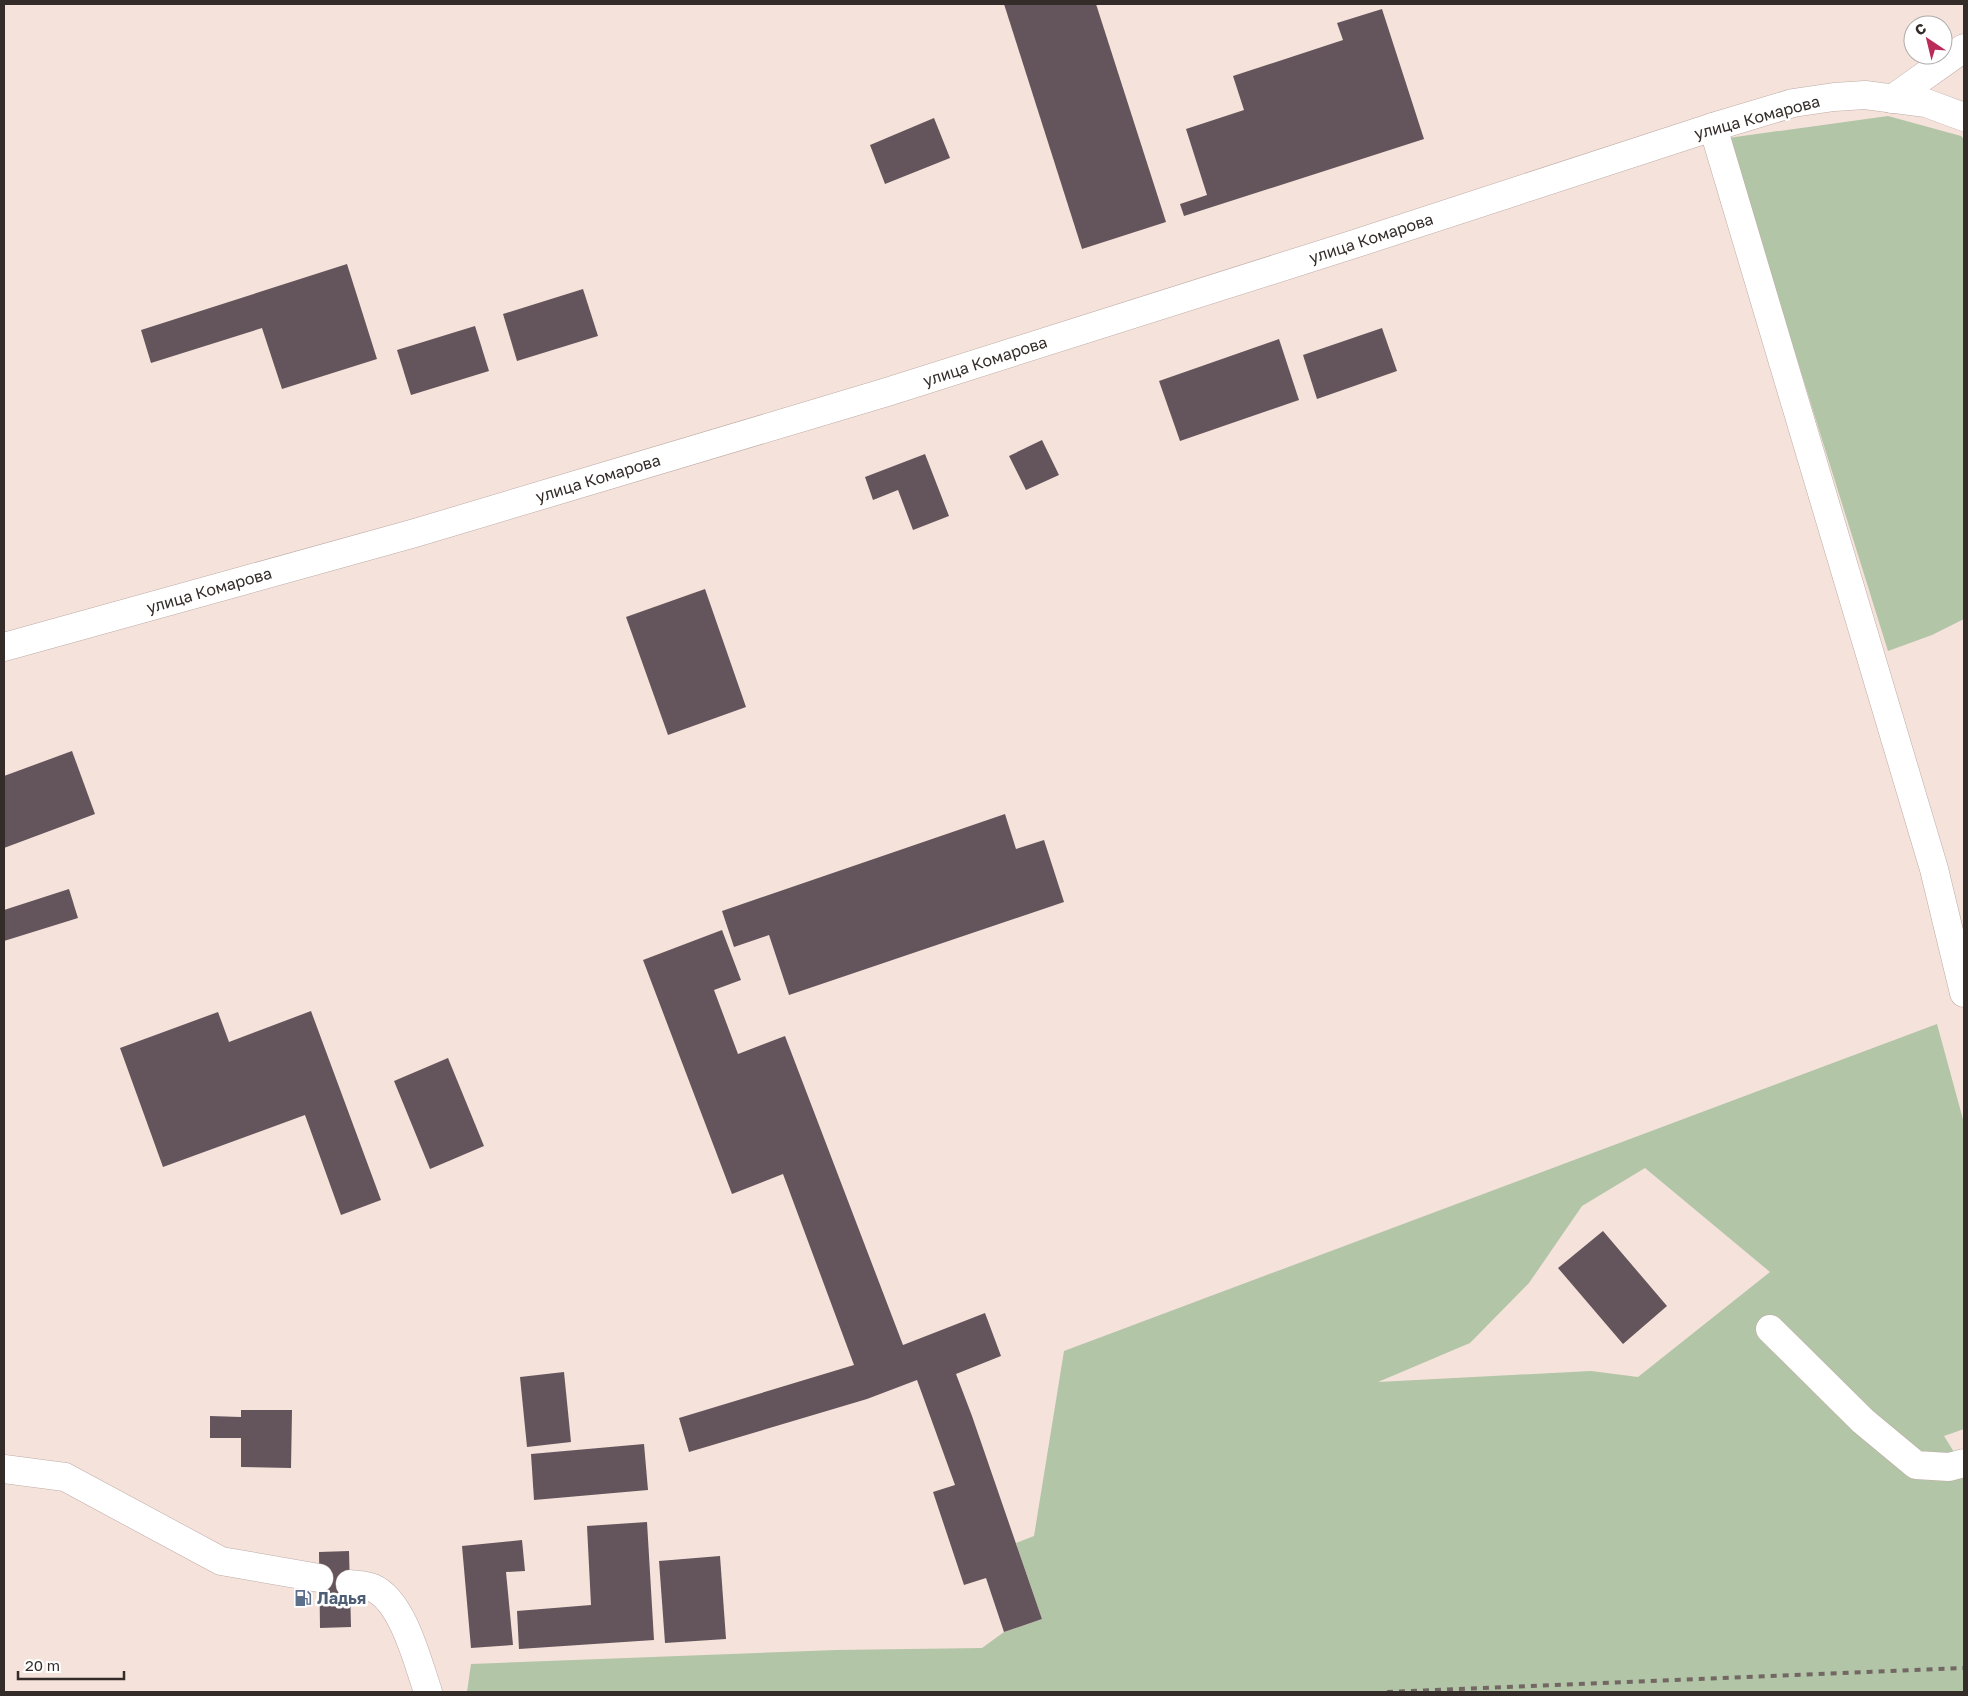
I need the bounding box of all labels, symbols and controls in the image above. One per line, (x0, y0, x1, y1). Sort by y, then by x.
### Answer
north arrow (1903, 15, 1953, 65)
text: С (1911, 19, 1929, 39)
street label: улица Комарова (1692, 91, 1822, 143)
street label: улица Комарова (1306, 208, 1436, 268)
street label: улица Комарова (920, 331, 1050, 391)
street label: улица Комарова (533, 450, 663, 506)
street label: улица Комарова (144, 563, 274, 617)
fuel station icon: Ладья (293, 1588, 313, 1608)
place label: Ладья (317, 1588, 366, 1608)
scale bar (18, 1648, 124, 1680)
text: 20 m (25, 1656, 60, 1674)

